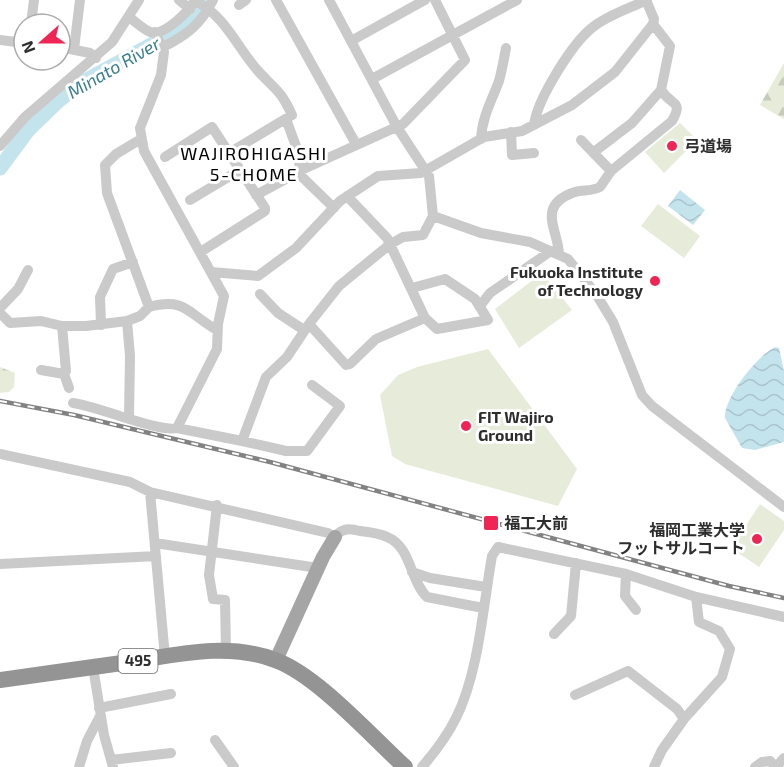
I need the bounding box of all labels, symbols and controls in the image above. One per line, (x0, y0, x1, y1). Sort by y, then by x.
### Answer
north arrow (12, 12, 72, 72)
water label: Minato River (63, 31, 165, 103)
text: N (17, 39, 38, 56)
place label: 弓道場 (684, 136, 732, 155)
marker: 弓道場 (665, 139, 679, 153)
district label: WAJIROHIGASHI 5-CHOME (180, 142, 328, 185)
place label: Fukuoka Institute of Technology (510, 262, 643, 300)
marker: Fukuoka Institute of Technology (648, 274, 662, 288)
place label: FIT Wajiro Ground (478, 407, 554, 444)
marker: FIT Wajiro Ground (459, 419, 473, 433)
place label: 福工大前 (504, 513, 568, 532)
marker: 福工大前 (482, 514, 500, 532)
place label: 福岡工業大学 フットサルコート (617, 520, 745, 557)
marker: 福岡工業大学 フットサルコート (750, 532, 764, 546)
road number: 495 (118, 649, 158, 673)

